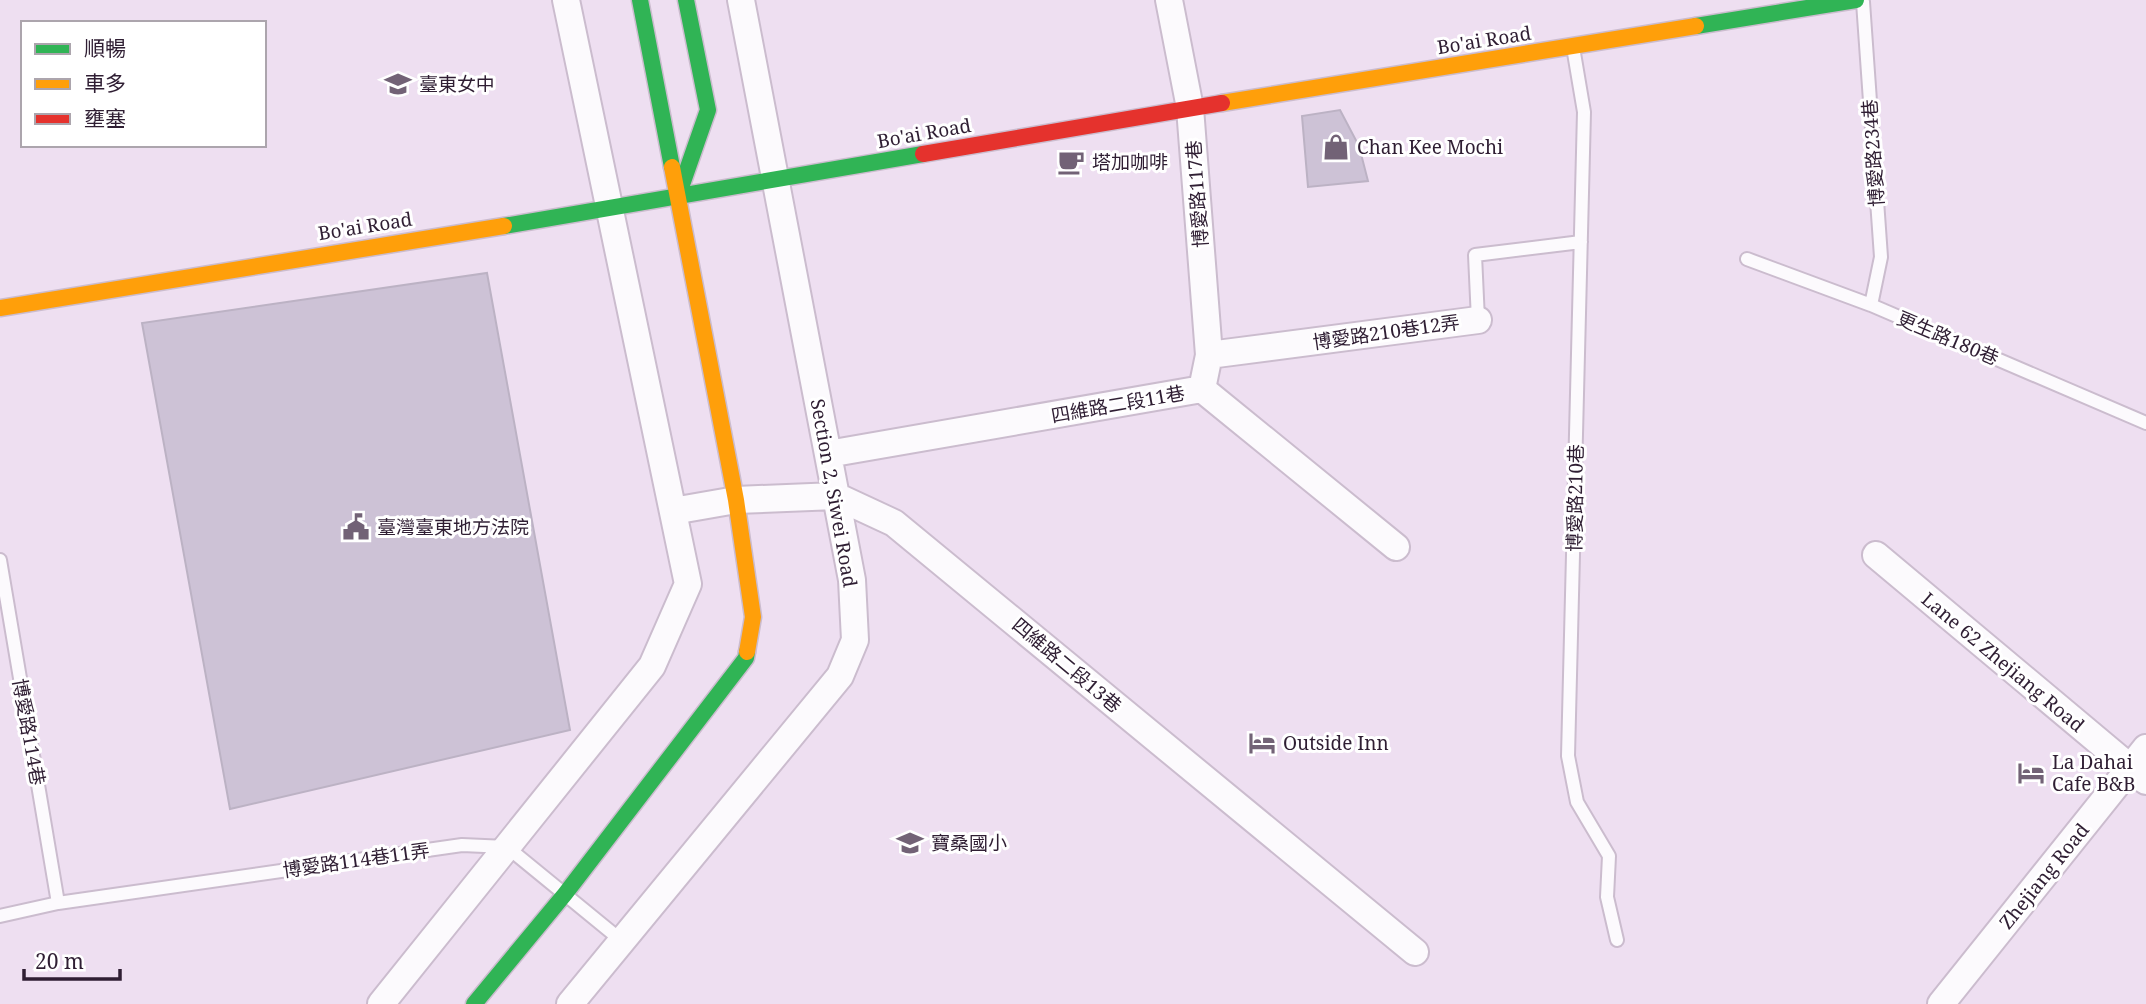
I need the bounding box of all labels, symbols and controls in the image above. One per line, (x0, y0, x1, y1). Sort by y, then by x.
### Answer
street label: Bo'ai Road (1435, 20, 1533, 60)
legend (21, 21, 266, 147)
text: 順暢 (84, 34, 126, 62)
text: 車多 (84, 69, 126, 97)
school or university icon: 臺東女中 (383, 69, 413, 99)
place label: 臺東女中 (419, 71, 495, 97)
street label: 博愛路234巷 (1856, 98, 1890, 208)
text: 壅塞 (84, 104, 126, 132)
street label: Bo'ai Road (875, 112, 973, 154)
shop icon: Chan Kee Mochi (1321, 132, 1351, 162)
place label: Chan Kee Mochi (1357, 134, 1503, 160)
street label: 博愛路117巷 (1180, 139, 1214, 249)
cafe icon: 塔加咖啡 (1056, 147, 1086, 177)
place label: 塔加咖啡 (1092, 149, 1168, 175)
street label: Bo'ai Road (316, 206, 414, 246)
street label: 更生路180巷 (1893, 305, 2003, 371)
street label: 博愛路210巷12弄 (1311, 309, 1461, 355)
street label: 四維路二段11巷 (1049, 379, 1187, 429)
street label: Section 2, Siwei Road (805, 397, 863, 590)
street label: 博愛路210巷 (1561, 444, 1589, 552)
public building icon: 臺灣臺東地方法院 (341, 512, 371, 542)
place label: 臺灣臺東地方法院 (377, 514, 529, 540)
street label: Lane 62 Zhejiang Road (1916, 586, 2090, 738)
street label: 四維路二段13巷 (1007, 612, 1127, 718)
street label: 博愛路114巷 (7, 677, 51, 787)
hotel icon: Outside Inn (1247, 728, 1277, 758)
place label: Outside Inn (1283, 730, 1389, 756)
place label: La Dahai Cafe B&B (2052, 749, 2135, 797)
hotel icon: La Dahai Cafe B&B (2016, 758, 2046, 788)
street label: Zhejiang Road (1993, 817, 2095, 934)
school or university icon: 寶桑國小 (895, 828, 925, 858)
place label: 寶桑國小 (931, 830, 1007, 856)
street label: 博愛路114巷11弄 (281, 837, 431, 883)
scale bar (24, 937, 121, 981)
text: 20 m (35, 947, 84, 975)

